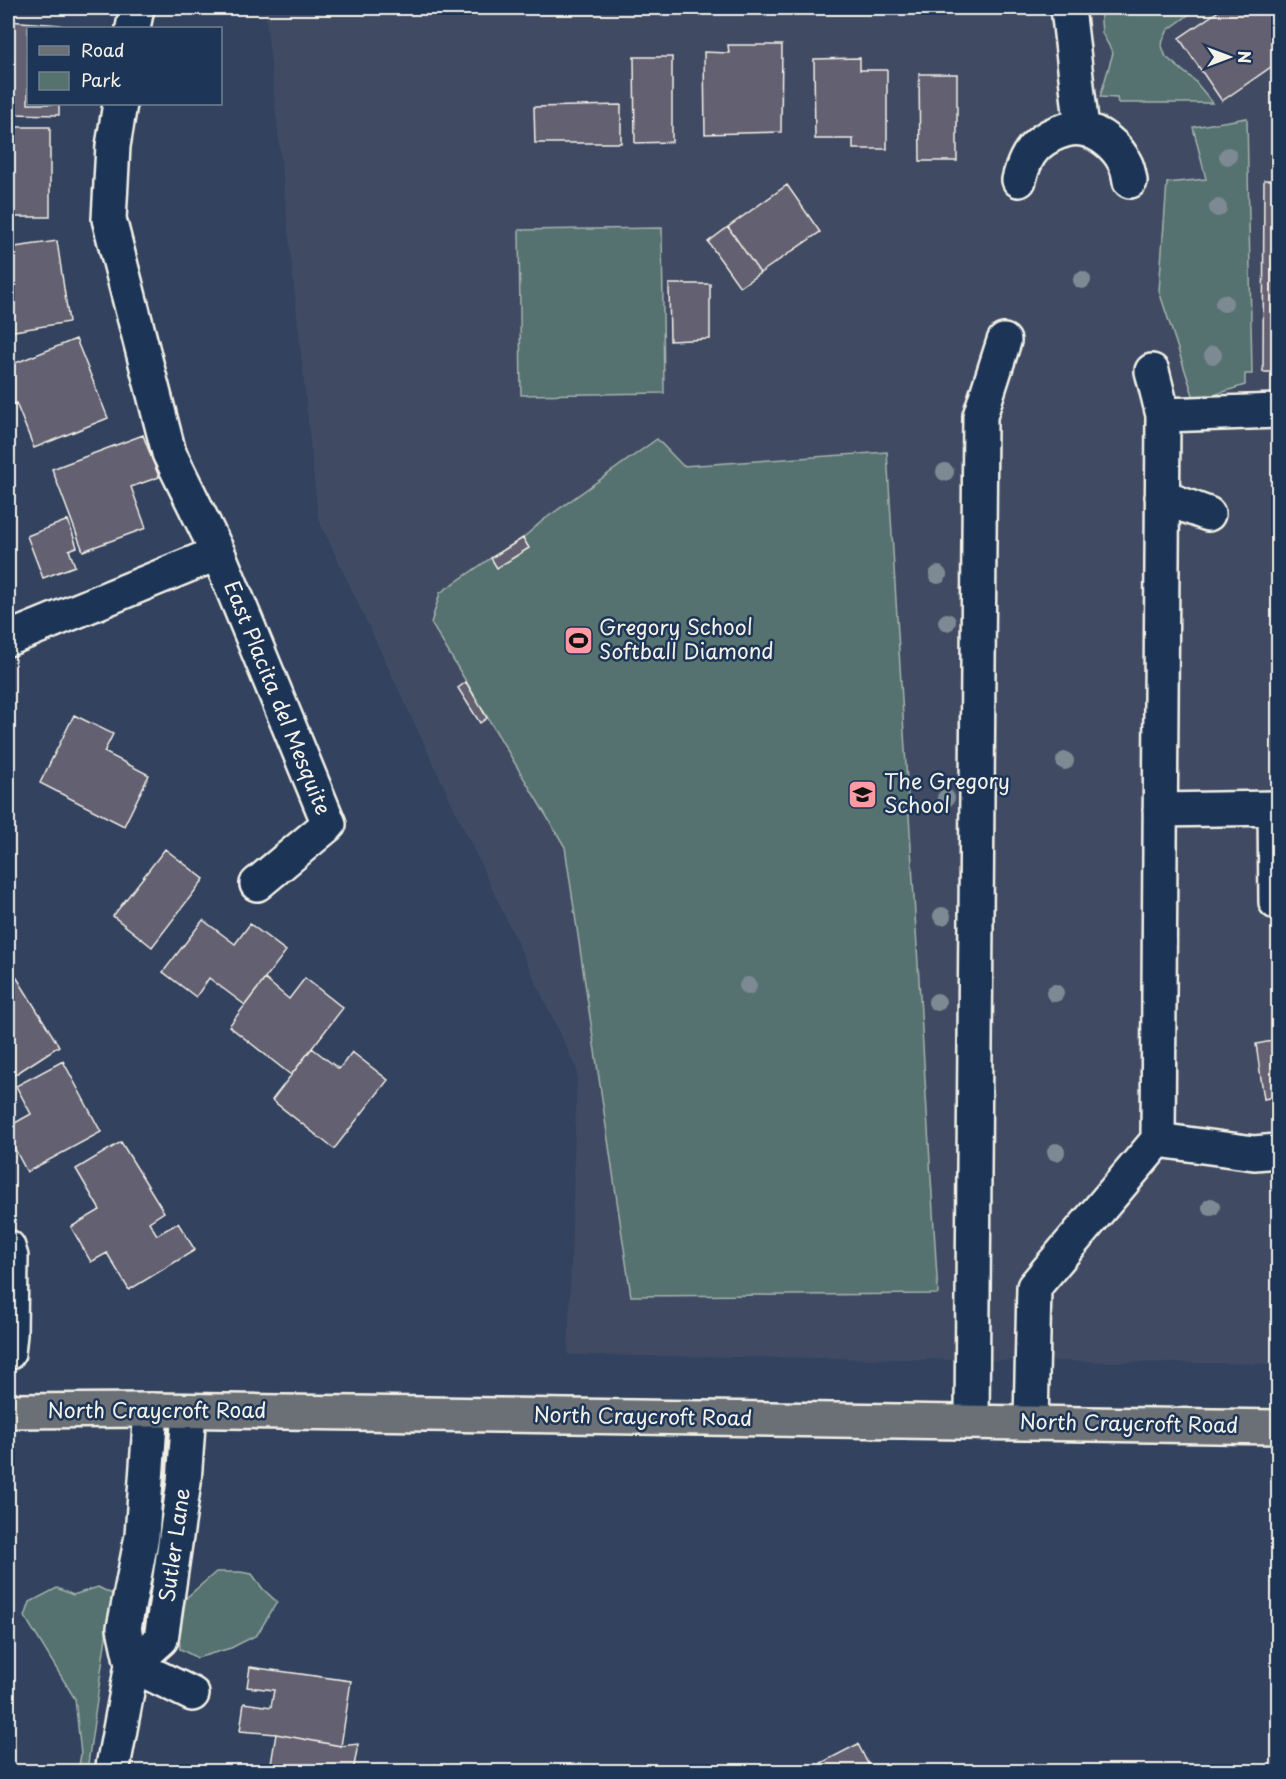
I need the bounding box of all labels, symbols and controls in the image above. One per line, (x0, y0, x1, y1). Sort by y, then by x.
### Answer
legend (27, 27, 222, 105)
north arrow (1199, 27, 1259, 87)
text: Road (81, 36, 125, 63)
text: N (1233, 51, 1257, 63)
text: Park (81, 66, 121, 93)
street label: East Placita del Mesquite (217, 575, 341, 819)
place label: Gregory School Softball Diamond (599, 610, 774, 666)
sports icon: Gregory School Softball Diamond (562, 624, 594, 656)
place label: The Gregory School (884, 764, 1010, 820)
school or university icon: The Gregory School (847, 778, 879, 810)
street label: North Craycroft Road (48, 1393, 266, 1425)
street label: North Craycroft Road (533, 1397, 753, 1433)
street label: North Craycroft Road (1019, 1404, 1239, 1440)
street label: Sutler Lane (149, 1485, 197, 1604)

